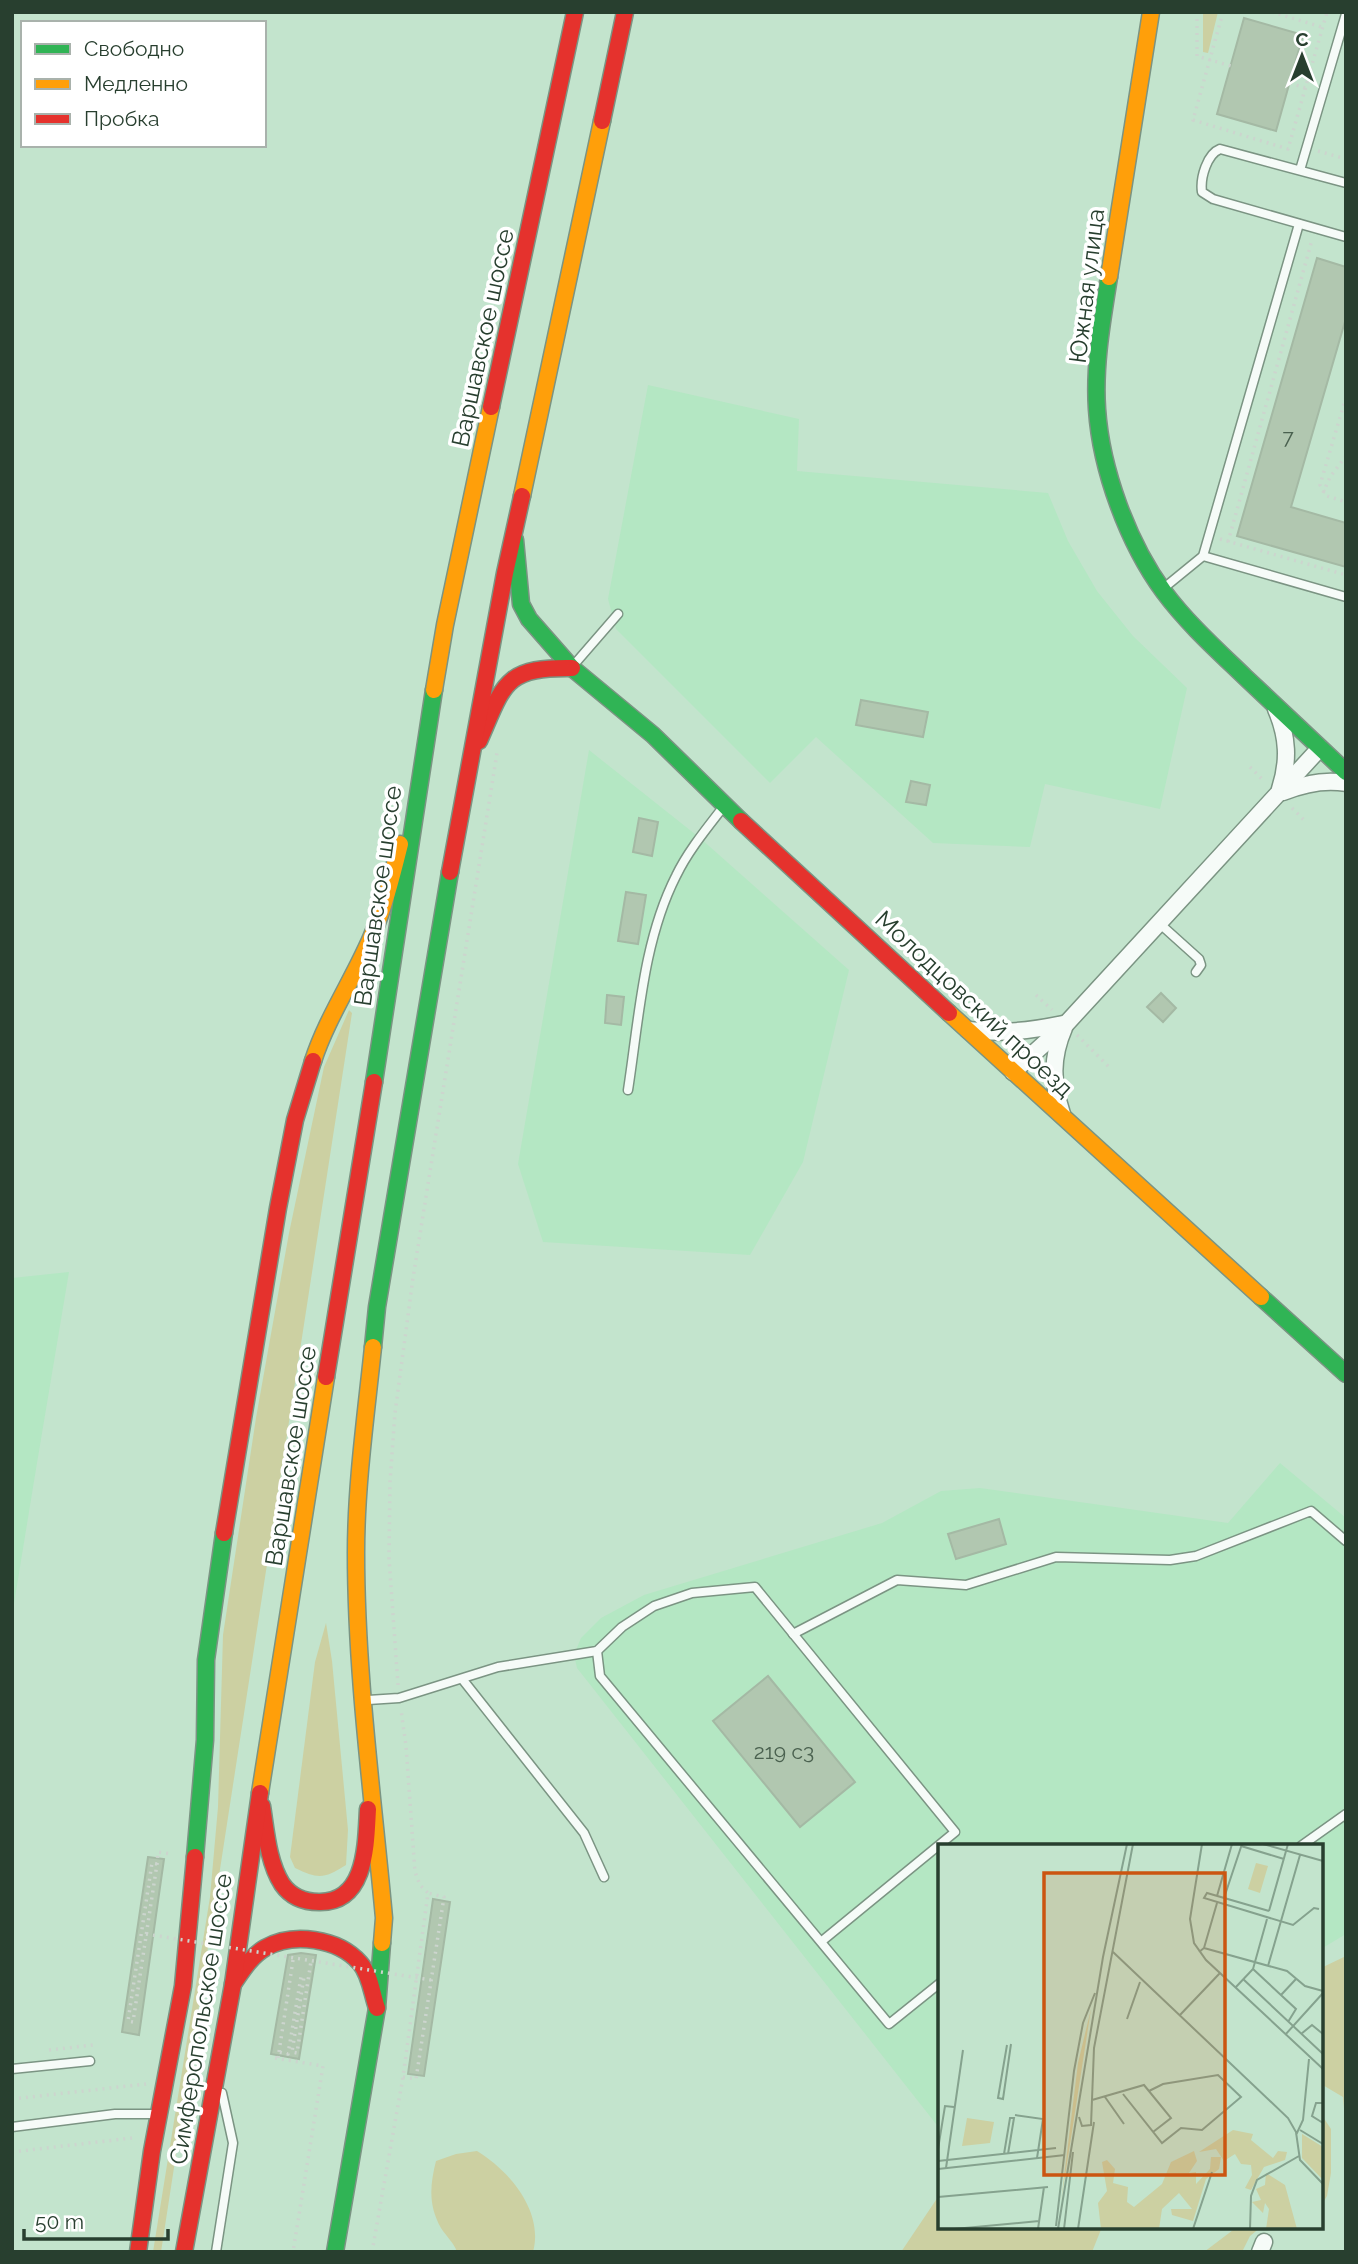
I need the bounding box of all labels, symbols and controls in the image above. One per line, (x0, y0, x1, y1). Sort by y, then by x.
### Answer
legend (21, 21, 266, 147)
north arrow (1267, 21, 1337, 91)
text: С (1295, 28, 1309, 50)
text: Свободно (84, 36, 184, 61)
text: Медленно (84, 71, 188, 96)
text: Пробка (84, 106, 160, 131)
street label: Южная улица (1063, 207, 1110, 365)
street label: Варшавское шоссе (445, 226, 520, 450)
house number: 7 (1282, 424, 1294, 449)
street label: Варшавское шоссе (348, 784, 407, 1008)
street label: Молодцовский проезд (869, 904, 1079, 1103)
street label: Варшавское шоссе (259, 1344, 322, 1568)
house number: 219 с3 (754, 1739, 814, 1764)
inset map (938, 1844, 1323, 2229)
street label: Симферопольское шоссе (163, 1872, 238, 2166)
scale bar (24, 2198, 168, 2242)
text: 50 m (35, 2209, 84, 2234)

